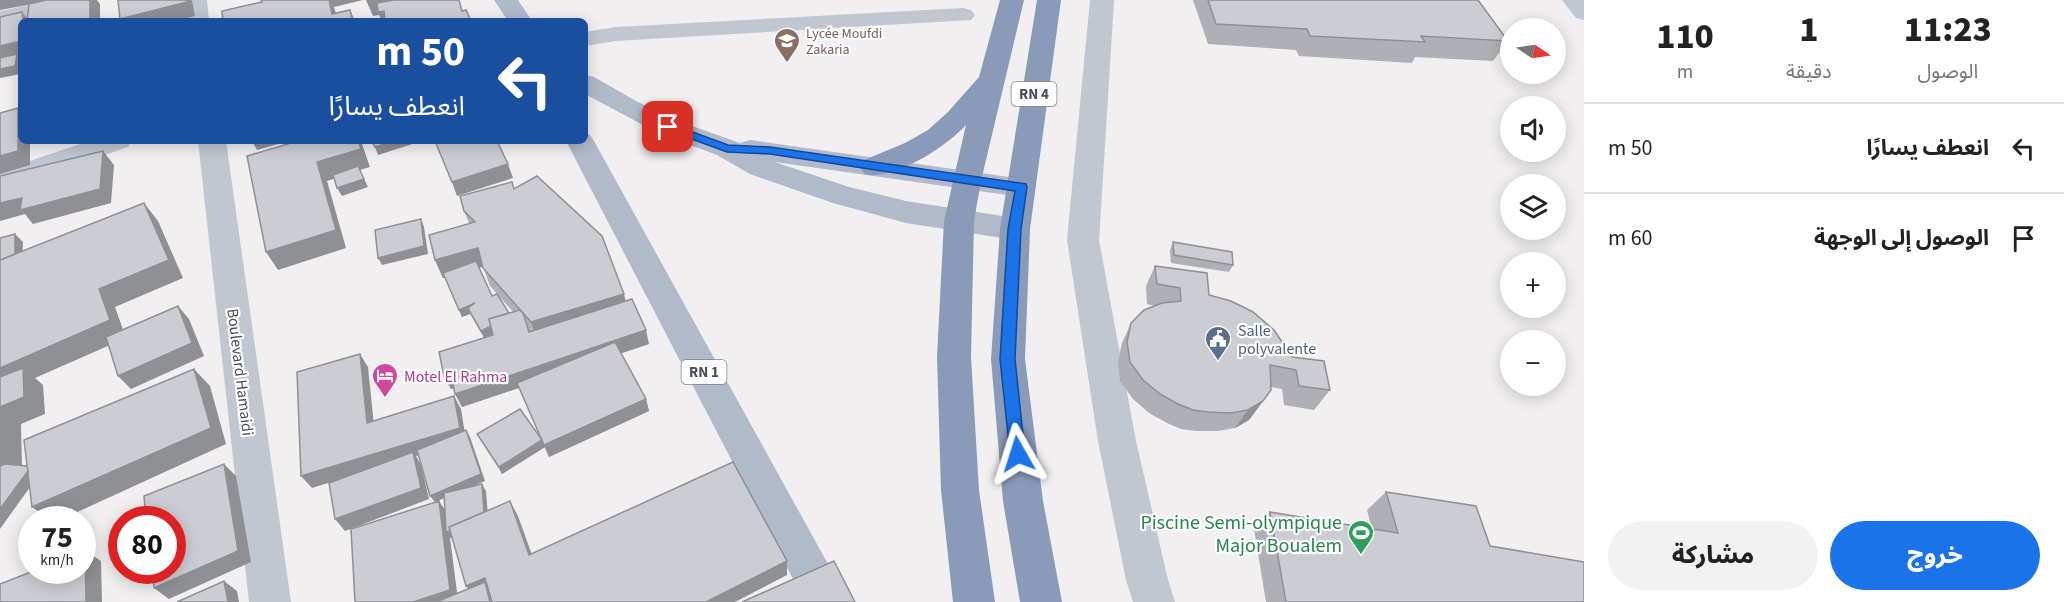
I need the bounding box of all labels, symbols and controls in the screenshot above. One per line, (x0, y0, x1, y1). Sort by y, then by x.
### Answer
text: 1 (1799, 4, 1818, 55)
text: 11:23 (1904, 4, 1992, 55)
text: 110 (1656, 11, 1714, 62)
north arrow (1500, 18, 1566, 84)
map controls (1500, 18, 1566, 396)
text: 50 m (376, 22, 465, 82)
place label: Lycée Moufdi Zakaria (806, 24, 882, 60)
school or university icon: Lycée Moufdi Zakaria (772, 26, 802, 64)
icon: left (486, 42, 564, 120)
text: m (1677, 58, 1693, 86)
text: دقيقة (1786, 58, 1832, 86)
text: الوصول (1917, 58, 1978, 86)
road number: RN 4 (1012, 82, 1056, 106)
text: انعطف يسارًا (328, 87, 465, 126)
button: sound (1500, 96, 1566, 162)
pin (642, 101, 693, 152)
icon: arrive (651, 110, 684, 143)
text: 50 m (1608, 132, 1653, 164)
text: انعطف يسارًا (1866, 132, 1989, 164)
icon: left (2007, 132, 2040, 165)
button: layers (1500, 174, 1566, 240)
text: 60 m (1608, 222, 1653, 254)
text: الوصول إلى الوجهة (1814, 222, 1989, 254)
icon: arrive (2007, 222, 2040, 255)
button: + (1500, 252, 1566, 318)
street label: Boulevard Hamaidi (221, 307, 259, 437)
place label: Salle polyvalente (1238, 320, 1316, 360)
public building icon: Salle polyvalente (1203, 324, 1233, 362)
button: − (1500, 330, 1566, 396)
road number: RN 1 (682, 360, 726, 384)
hotel icon: Motel El Rahma (370, 361, 400, 399)
place label: Motel El Rahma (404, 366, 507, 388)
position arrow (986, 422, 1050, 486)
speed limit sign: 80 (108, 506, 186, 584)
place label: Piscine Semi-olympique Major Boualem (1140, 509, 1342, 560)
text: 75 (41, 516, 73, 559)
sports icon: Piscine Semi-olympique Major Boualem (1346, 518, 1376, 556)
button: مشاركة (1608, 521, 1818, 590)
button: خروج (1830, 521, 2040, 590)
text: km/h (40, 550, 74, 571)

